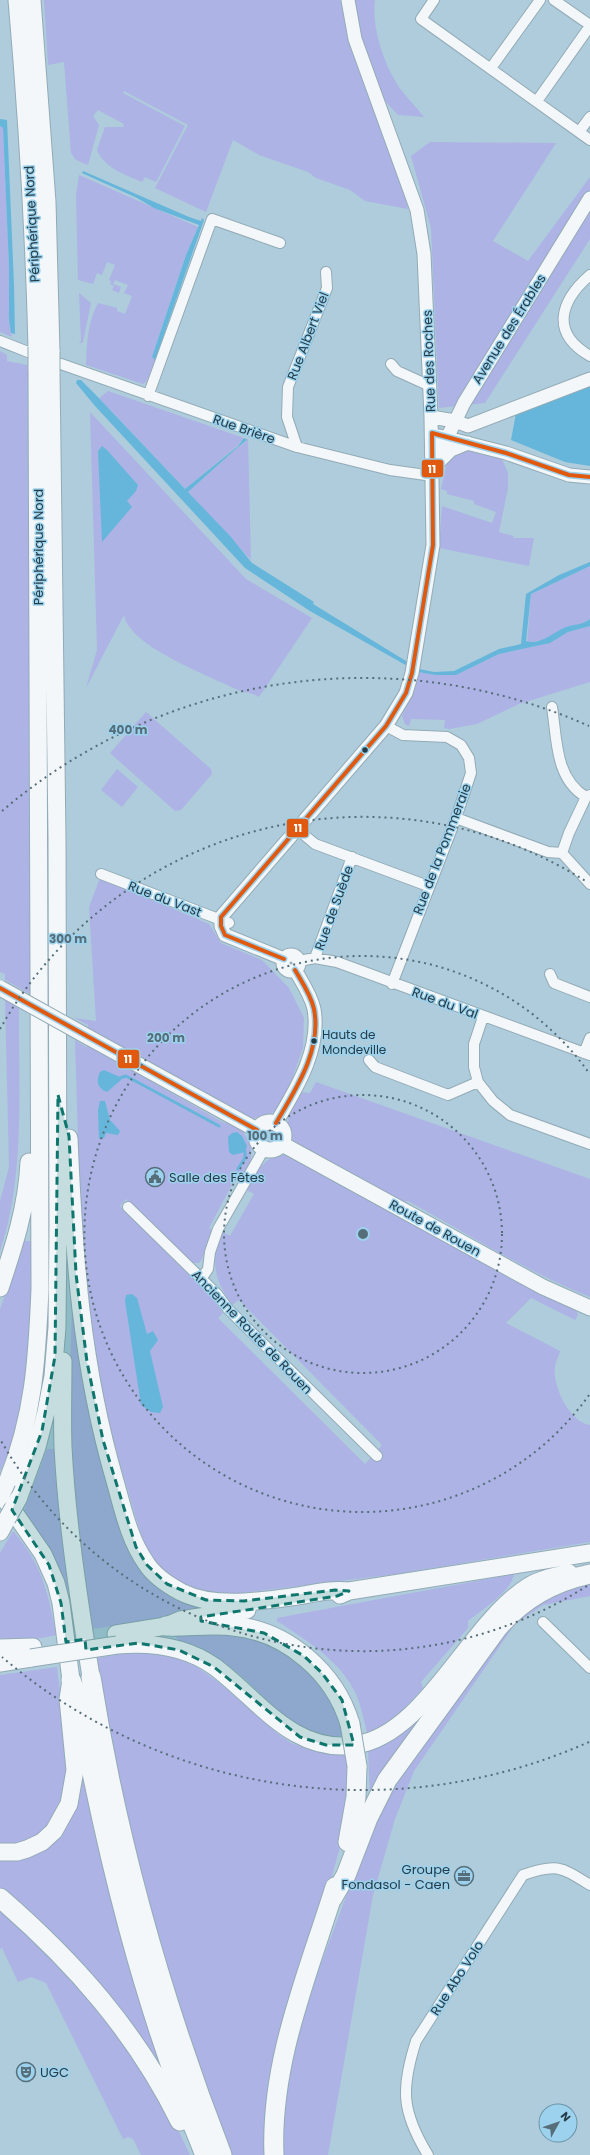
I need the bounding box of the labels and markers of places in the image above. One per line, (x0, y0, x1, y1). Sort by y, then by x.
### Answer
unlabelled marker (360, 745, 370, 755)
place label: Hauts de Mondeville (322, 1026, 386, 1058)
marker: Hauts de Mondeville (309, 1036, 319, 1046)
public building icon: Salle des Fêtes (144, 1166, 166, 1188)
place label: Salle des Fêtes (169, 1168, 265, 1187)
centre of rings (356, 1227, 370, 1241)
place label: Groupe Fondasol - Caen (342, 1860, 450, 1894)
office icon: Groupe Fondasol - Caen (453, 1865, 475, 1887)
theatre icon: UGC (15, 2061, 37, 2083)
place label: UGC (40, 2063, 69, 2082)

